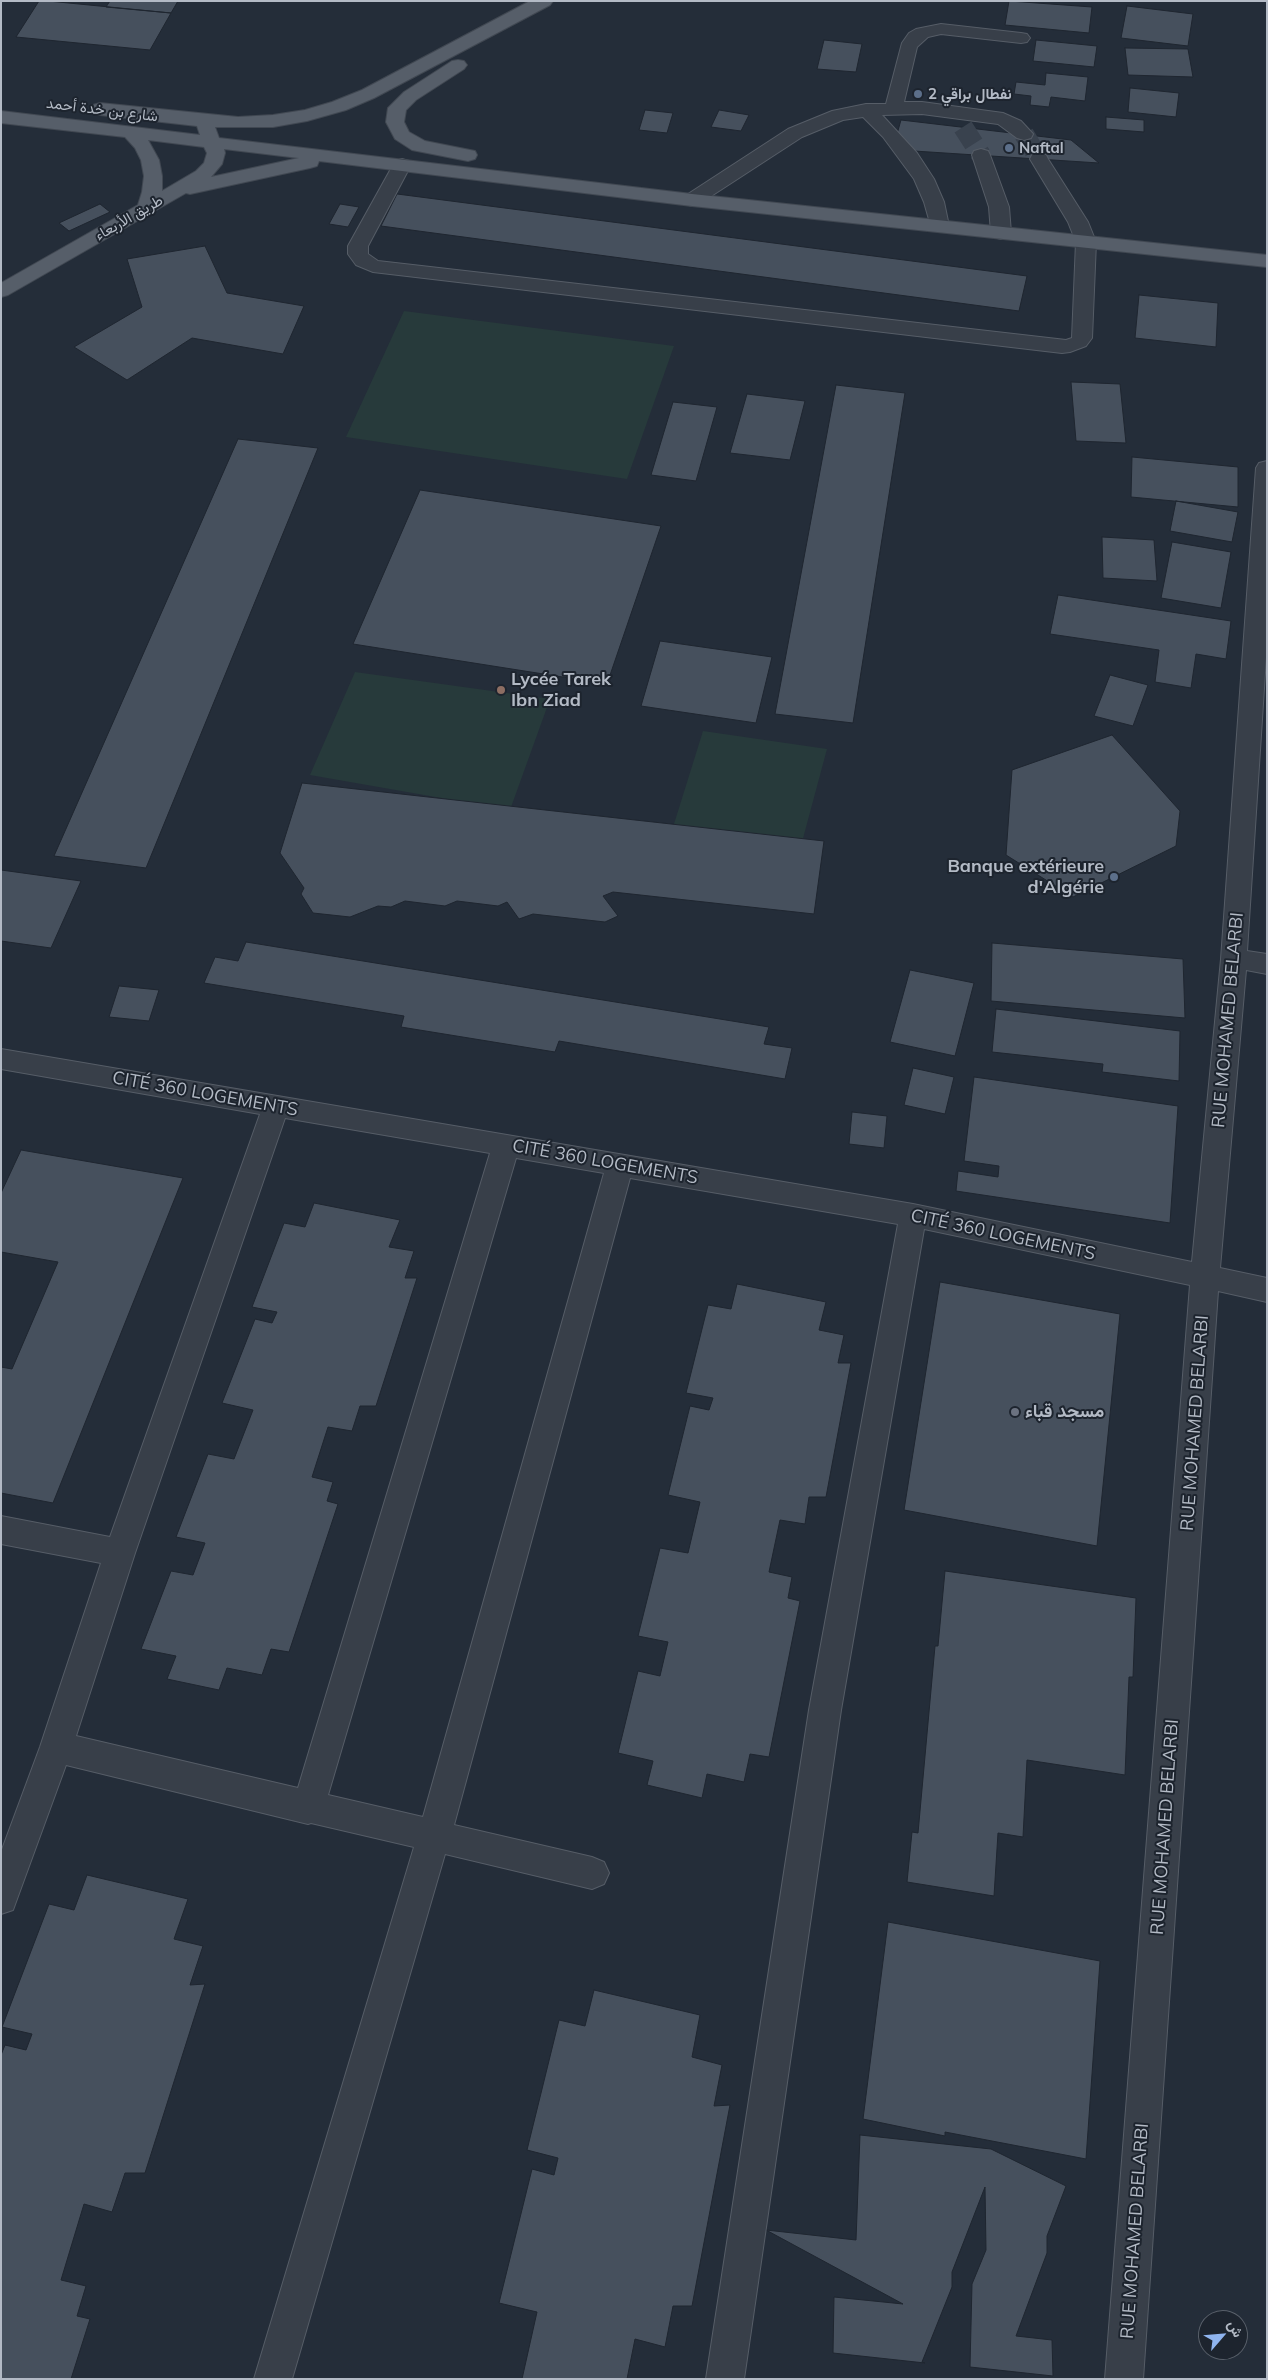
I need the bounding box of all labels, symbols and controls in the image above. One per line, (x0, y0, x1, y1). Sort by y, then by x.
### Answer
place label: نفطال براقي 2 (928, 85, 1012, 103)
marker: نفطال براقي 2 (912, 88, 924, 100)
street label: شارع بن خدة أحمد (45, 94, 159, 126)
place label: Naftal (1019, 139, 1064, 157)
marker: Naftal (1003, 142, 1015, 154)
street label: طريق الأربعاء (92, 191, 166, 245)
place label: Lycée Tarek Ibn Ziad (511, 669, 611, 712)
marker: Lycée Tarek Ibn Ziad (495, 684, 507, 696)
place label: Banque extérieure d'Algérie (947, 856, 1104, 899)
marker: Banque extérieure d'Algérie (1108, 871, 1120, 883)
street label: RUE MOHAMED BELARBI (1208, 911, 1248, 1129)
street label: CITÉ 360 LOGEMENTS (110, 1067, 300, 1121)
street label: CITÉ 360 LOGEMENTS (510, 1135, 700, 1189)
street label: CITÉ 360 LOGEMENTS (909, 1205, 1097, 1265)
street label: RUE MOHAMED BELARBI (1177, 1314, 1213, 1532)
place label: مسجد قباء (1025, 1401, 1104, 1423)
marker: مسجد قباء (1009, 1406, 1021, 1418)
street label: RUE MOHAMED BELARBI (1147, 1718, 1183, 1936)
street label: RUE MOHAMED BELARBI (1117, 2122, 1153, 2340)
north arrow (1198, 2310, 1248, 2360)
text: ش (1224, 2317, 1247, 2340)

